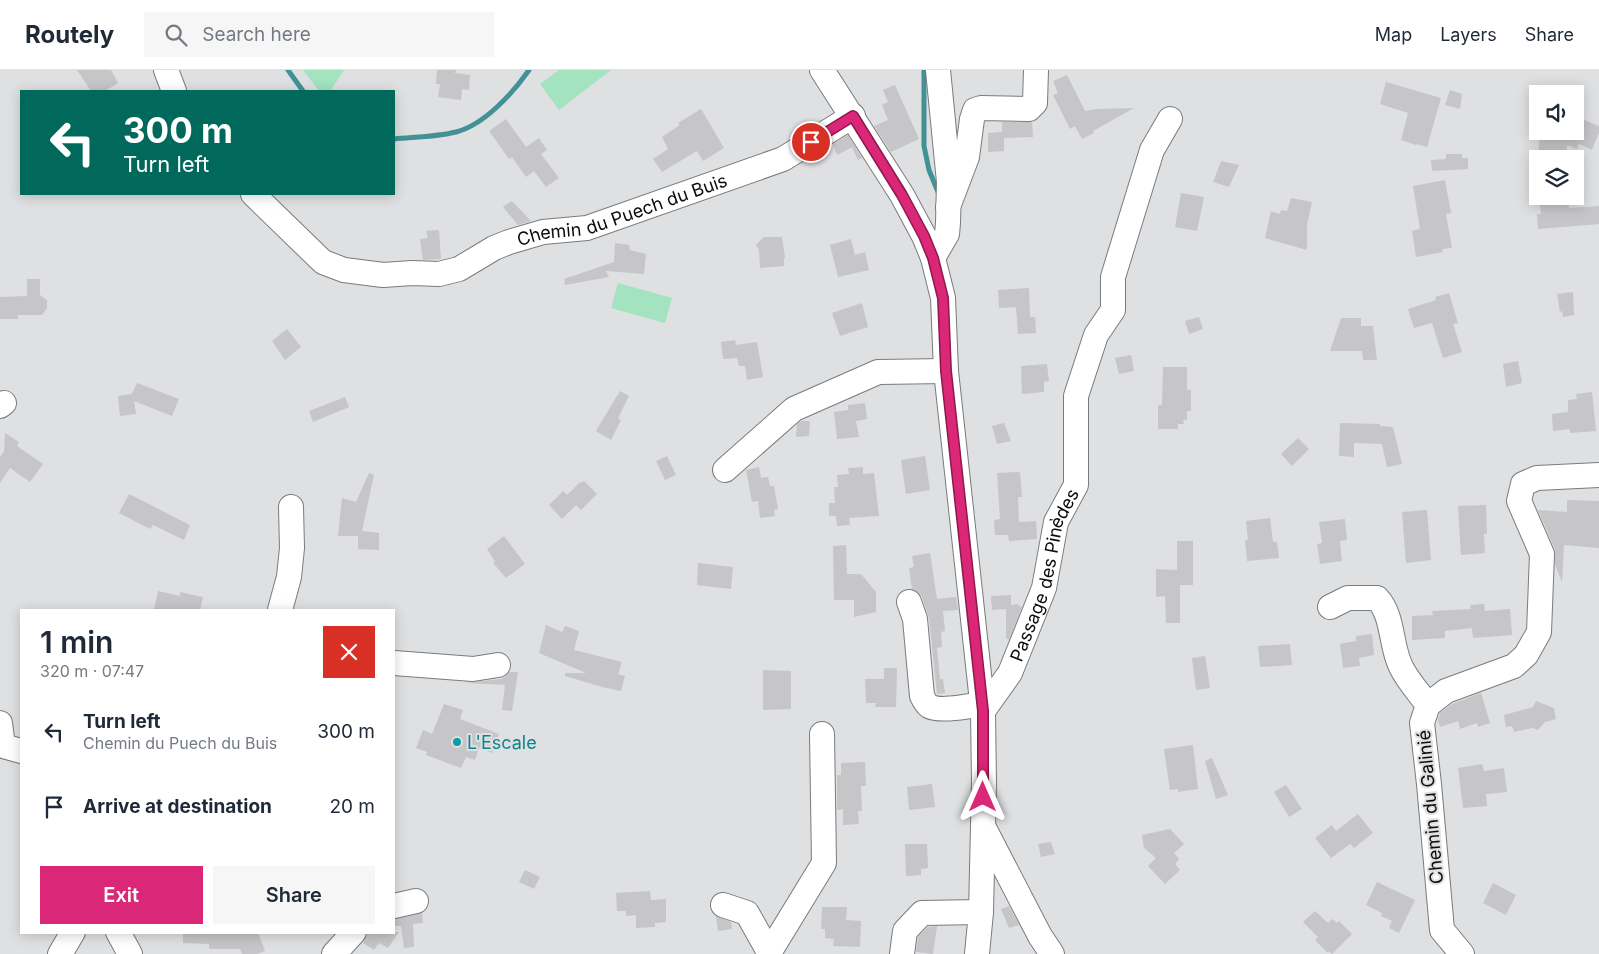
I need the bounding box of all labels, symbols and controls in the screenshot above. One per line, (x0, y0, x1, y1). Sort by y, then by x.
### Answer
search box (144, 12, 494, 57)
text: Routely (25, 20, 114, 49)
icon: search (162, 21, 190, 49)
text: Search here (202, 23, 311, 46)
text: Map (1375, 24, 1412, 45)
text: Layers (1440, 24, 1497, 45)
text: Share (1525, 24, 1574, 45)
map controls (1529, 85, 1584, 205)
button: sound (1529, 85, 1584, 140)
text: 300 m (123, 109, 233, 151)
icon: left (40, 110, 105, 175)
pin (790, 121, 832, 163)
icon: arrive (797, 128, 825, 156)
button: layers (1529, 150, 1584, 205)
text: Turn left (123, 151, 209, 177)
street label: Chemin du Puech du Buis (514, 169, 730, 250)
street label: Passage des Pinèdes (1005, 485, 1083, 664)
text: 1 min (40, 624, 113, 660)
button: close (323, 626, 375, 678)
text: 320 m · 07:47 (40, 661, 144, 681)
text: Turn left (83, 710, 161, 733)
icon: left (40, 718, 68, 746)
text: 300 m (317, 720, 375, 743)
street label: Chemin du Galinié (1413, 729, 1447, 885)
place label: L'Escale (467, 732, 537, 753)
text: Chemin du Puech du Buis (83, 733, 277, 753)
marker: L'Escale (451, 736, 463, 748)
position arrow (956, 770, 1008, 822)
icon: arrive (40, 793, 68, 821)
text: Arrive at destination (83, 795, 272, 818)
text: 20 m (329, 795, 375, 818)
button: Exit (40, 866, 203, 924)
button: Share (213, 866, 375, 924)

